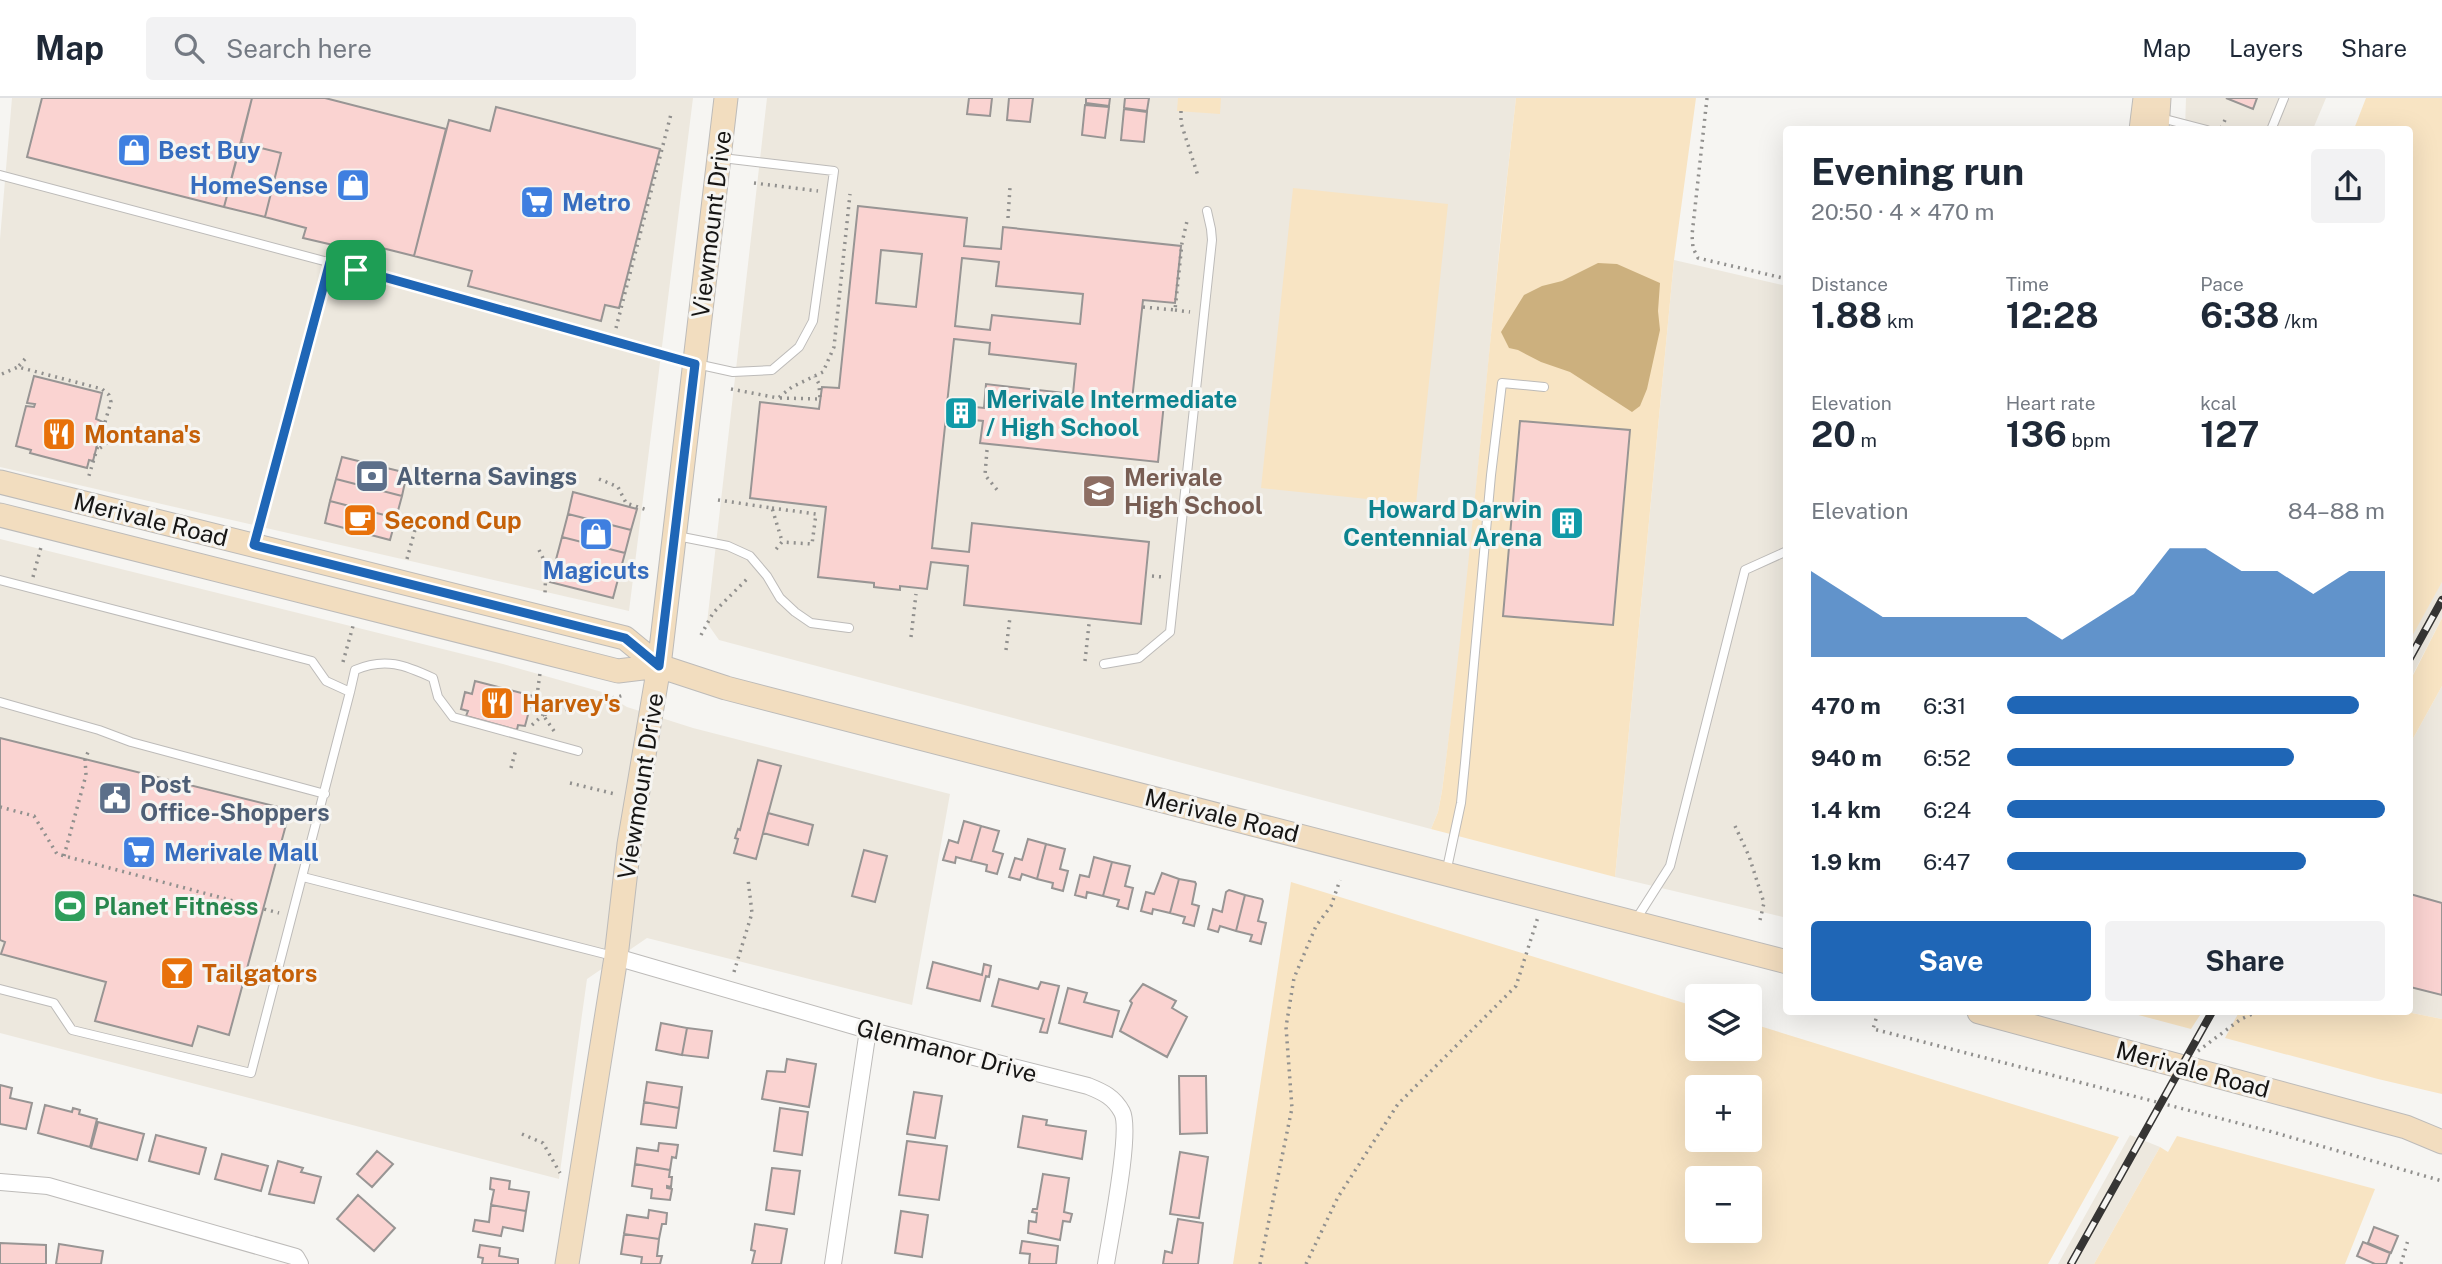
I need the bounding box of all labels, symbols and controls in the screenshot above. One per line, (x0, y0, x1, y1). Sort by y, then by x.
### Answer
search box (146, 17, 636, 80)
text: Map (35, 29, 104, 67)
icon: search (170, 29, 208, 67)
text: Search here (226, 33, 372, 64)
text: Map (2142, 34, 2191, 62)
text: Layers (2229, 34, 2303, 62)
text: Share (2341, 34, 2407, 62)
street label: Viewmount Drive (686, 129, 736, 319)
shop icon: Best Buy (115, 131, 153, 169)
place label: Best Buy (158, 136, 261, 164)
text: Evening run (1811, 149, 2024, 194)
button: share (2311, 149, 2385, 223)
shop icon: HomeSense (334, 166, 372, 204)
place label: HomeSense (190, 171, 328, 199)
supermarket icon: Metro (518, 183, 556, 221)
place label: Metro (562, 188, 631, 216)
text: 20:50 · 4 × 470 m (1811, 198, 1995, 225)
pin (326, 240, 386, 300)
icon: arrive (337, 251, 375, 289)
text: Distance (1811, 273, 1888, 295)
text: Time (2006, 273, 2049, 295)
text: Pace (2200, 273, 2244, 295)
text: 1.88 (1811, 295, 1882, 336)
text: 12:28 (2006, 295, 2099, 336)
text: 6:38 (2200, 295, 2280, 336)
text: km (1882, 310, 1914, 332)
text: /km (2280, 310, 2318, 332)
place label: Merivale Intermediate / High School (986, 385, 1237, 441)
text: Elevation (1811, 392, 1892, 414)
text: Heart rate (2006, 392, 2095, 414)
text: kcal (2200, 392, 2237, 414)
building icon: Merivale Intermediate / High School (942, 394, 980, 432)
text: 20 (1811, 414, 1856, 455)
text: 136 (2006, 414, 2067, 455)
text: 127 (2200, 414, 2259, 455)
restaurant icon: Montana's (40, 415, 78, 453)
place label: Montana's (84, 420, 201, 448)
text: m (1856, 429, 1877, 451)
text: bpm (2067, 429, 2111, 451)
bank icon: Alterna Savings (353, 457, 391, 495)
place label: Alterna Savings (396, 462, 577, 490)
place label: Merivale High School (1124, 463, 1263, 519)
school or university icon: Merivale High School (1080, 472, 1118, 510)
street label: Merivale Road (71, 486, 231, 552)
place label: Howard Darwin Centennial Arena (1343, 495, 1542, 551)
text: Elevation (1811, 497, 1909, 524)
text: 84–88 m (2288, 497, 2385, 524)
cafe icon: Second Cup (341, 501, 379, 539)
building icon: Howard Darwin Centennial Arena (1548, 504, 1586, 542)
place label: Second Cup (384, 506, 522, 534)
shop icon: Magicuts (577, 515, 615, 553)
place label: Magicuts (543, 556, 649, 584)
restaurant icon: Harvey's (478, 684, 516, 722)
place label: Harvey's (522, 689, 621, 717)
street label: Viewmount Drive (611, 691, 669, 881)
text: 470 m (1811, 692, 1881, 719)
text: 6:31 (1923, 692, 1966, 719)
text: 940 m (1811, 744, 1882, 771)
text: 6:52 (1923, 744, 1971, 771)
place label: Post Office-Shoppers (140, 770, 330, 826)
public building icon: Post Office-Shoppers (96, 779, 134, 817)
street label: Merivale Road (1142, 782, 1302, 848)
text: 1.4 km (1811, 796, 1881, 823)
text: 6:24 (1923, 796, 1971, 823)
supermarket icon: Merivale Mall (120, 833, 158, 871)
place label: Merivale Mall (164, 838, 319, 866)
text: 1.9 km (1811, 848, 1881, 875)
text: 6:47 (1923, 848, 1971, 875)
sports icon: Planet Fitness (51, 887, 89, 925)
place label: Planet Fitness (94, 892, 259, 920)
button: Save (1811, 921, 2091, 1001)
button: Share (2105, 921, 2385, 1001)
bar icon: Tailgators (158, 954, 196, 992)
place label: Tailgators (202, 959, 317, 987)
map controls (1685, 984, 1762, 1243)
button: layers (1685, 984, 1762, 1061)
street label: Glenmanor Drive (854, 1012, 1040, 1088)
street label: Merivale Road (2113, 1035, 2273, 1103)
button: + (1685, 1075, 1762, 1152)
button: − (1685, 1166, 1762, 1243)

